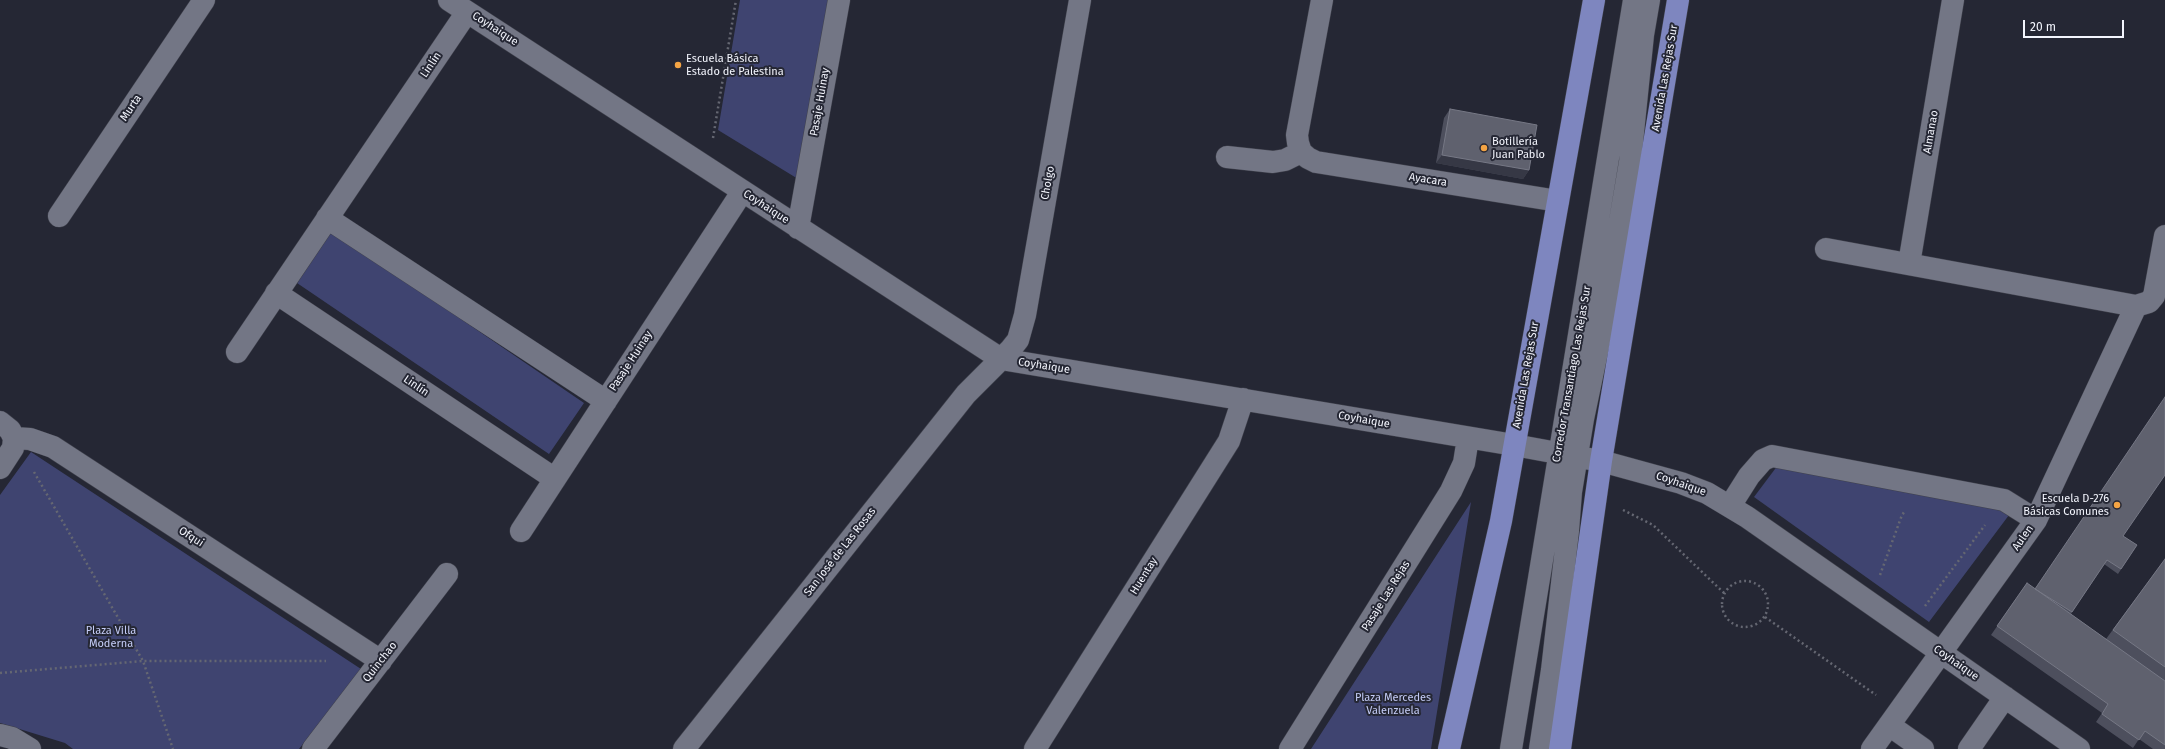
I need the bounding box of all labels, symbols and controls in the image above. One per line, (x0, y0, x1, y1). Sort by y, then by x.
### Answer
street label: Coyhaique (469, 9, 521, 49)
scale bar (2025, 12, 2126, 38)
text: 20 m (2030, 20, 2056, 34)
street label: Avenida Las Rejas Sur (1649, 24, 1681, 132)
street label: Linlín (418, 50, 444, 80)
place label: Escuela Básica Estado de Palestina (686, 52, 784, 78)
marker: Escuela Básica Estado de Palestina (673, 60, 683, 70)
street label: Pasaje Huinay (807, 67, 833, 137)
street label: Murta (117, 92, 145, 124)
street label: Almanao (1921, 109, 1941, 155)
place label: Botillería Juan Pablo (1492, 135, 1545, 161)
marker: Botillería Juan Pablo (1479, 143, 1489, 153)
street label: Cholgo (1039, 165, 1057, 201)
street label: Ayacara (1408, 170, 1448, 190)
street label: Coyhaique (740, 187, 792, 227)
street label: Corredor Transantiago Las Rejas Sur (1550, 285, 1594, 463)
street label: Avenida Las Rejas Sur (1510, 321, 1542, 429)
street label: Pasaje Huinay (607, 328, 655, 394)
street label: Coyhaique (1017, 355, 1071, 377)
street label: Linlín (401, 373, 431, 399)
street label: Coyhaique (1337, 409, 1391, 431)
street label: Coyhaique (1654, 469, 1708, 499)
place label: Escuela D-276 Básicas Comunes (2023, 492, 2109, 518)
marker: Escuela D-276 Básicas Comunes (2112, 500, 2122, 510)
street label: San José de Las Rosas (801, 505, 879, 599)
street label: Aulen (2009, 523, 2037, 553)
street label: Ofqui (176, 524, 206, 550)
street label: Huentay (1127, 555, 1161, 597)
street label: Pasaje Las Rejas (1359, 558, 1413, 634)
park label: Plaza Villa Moderna (86, 624, 136, 650)
street label: Quinchao (360, 639, 400, 685)
street label: Coyhaique (1931, 643, 1981, 683)
park label: Plaza Mercedes Valenzuela (1355, 691, 1431, 717)

